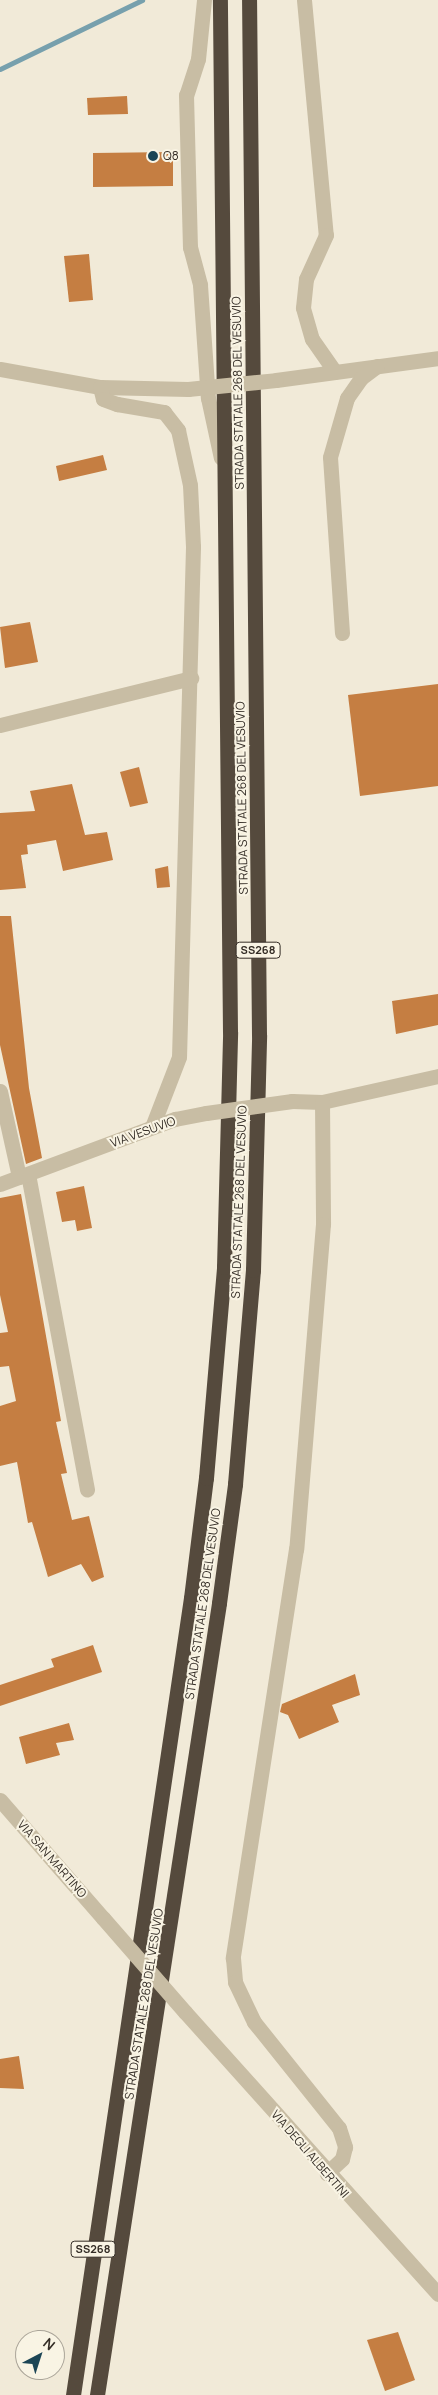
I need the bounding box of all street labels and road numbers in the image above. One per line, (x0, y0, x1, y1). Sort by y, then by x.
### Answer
street label: STRADA STATALE 268 DEL VESUVIO (229, 296, 247, 490)
street label: STRADA STATALE 268 DEL VESUVIO (233, 701, 251, 895)
road number: SS268 (236, 942, 280, 958)
street label: STRADA STATALE 268 DEL VESUVIO (228, 1105, 250, 1299)
street label: VIA VESUVIO (108, 1114, 178, 1150)
street label: STRADA STATALE 268 DEL VESUVIO (182, 1507, 224, 1701)
street label: VIA SAN MARTINO (14, 1817, 90, 1901)
street label: STRADA STATALE 268 DEL VESUVIO (122, 1907, 166, 2101)
street label: VIA DEGLI ALBERTINI (268, 2107, 352, 2201)
road number: SS268 (70, 2240, 116, 2258)

